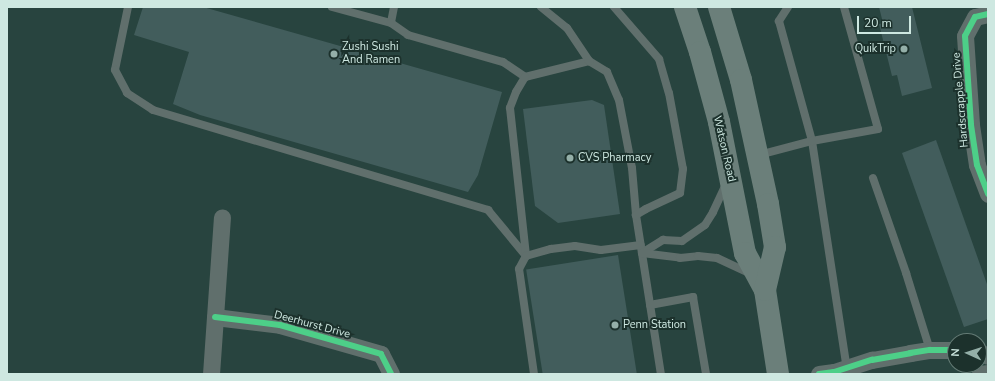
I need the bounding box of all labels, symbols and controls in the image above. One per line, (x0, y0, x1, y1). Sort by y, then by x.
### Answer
scale bar (859, 8, 913, 34)
text: 20 m (864, 15, 892, 31)
place label: Zushi Sushi And Ramen (342, 41, 400, 67)
place label: QuikTrip (855, 42, 896, 56)
marker: QuikTrip (899, 44, 909, 54)
marker: Zushi Sushi And Ramen (329, 49, 339, 59)
street label: Hardscrapple Drive (950, 52, 972, 148)
street label: Watson Road (710, 115, 738, 183)
place label: CVS Pharmacy (578, 151, 651, 165)
marker: CVS Pharmacy (565, 153, 575, 163)
street label: Deerhurst Drive (273, 309, 351, 341)
place label: Penn Station (623, 318, 686, 332)
marker: Penn Station (610, 320, 620, 330)
north arrow (947, 333, 987, 373)
text: N (948, 348, 963, 357)

